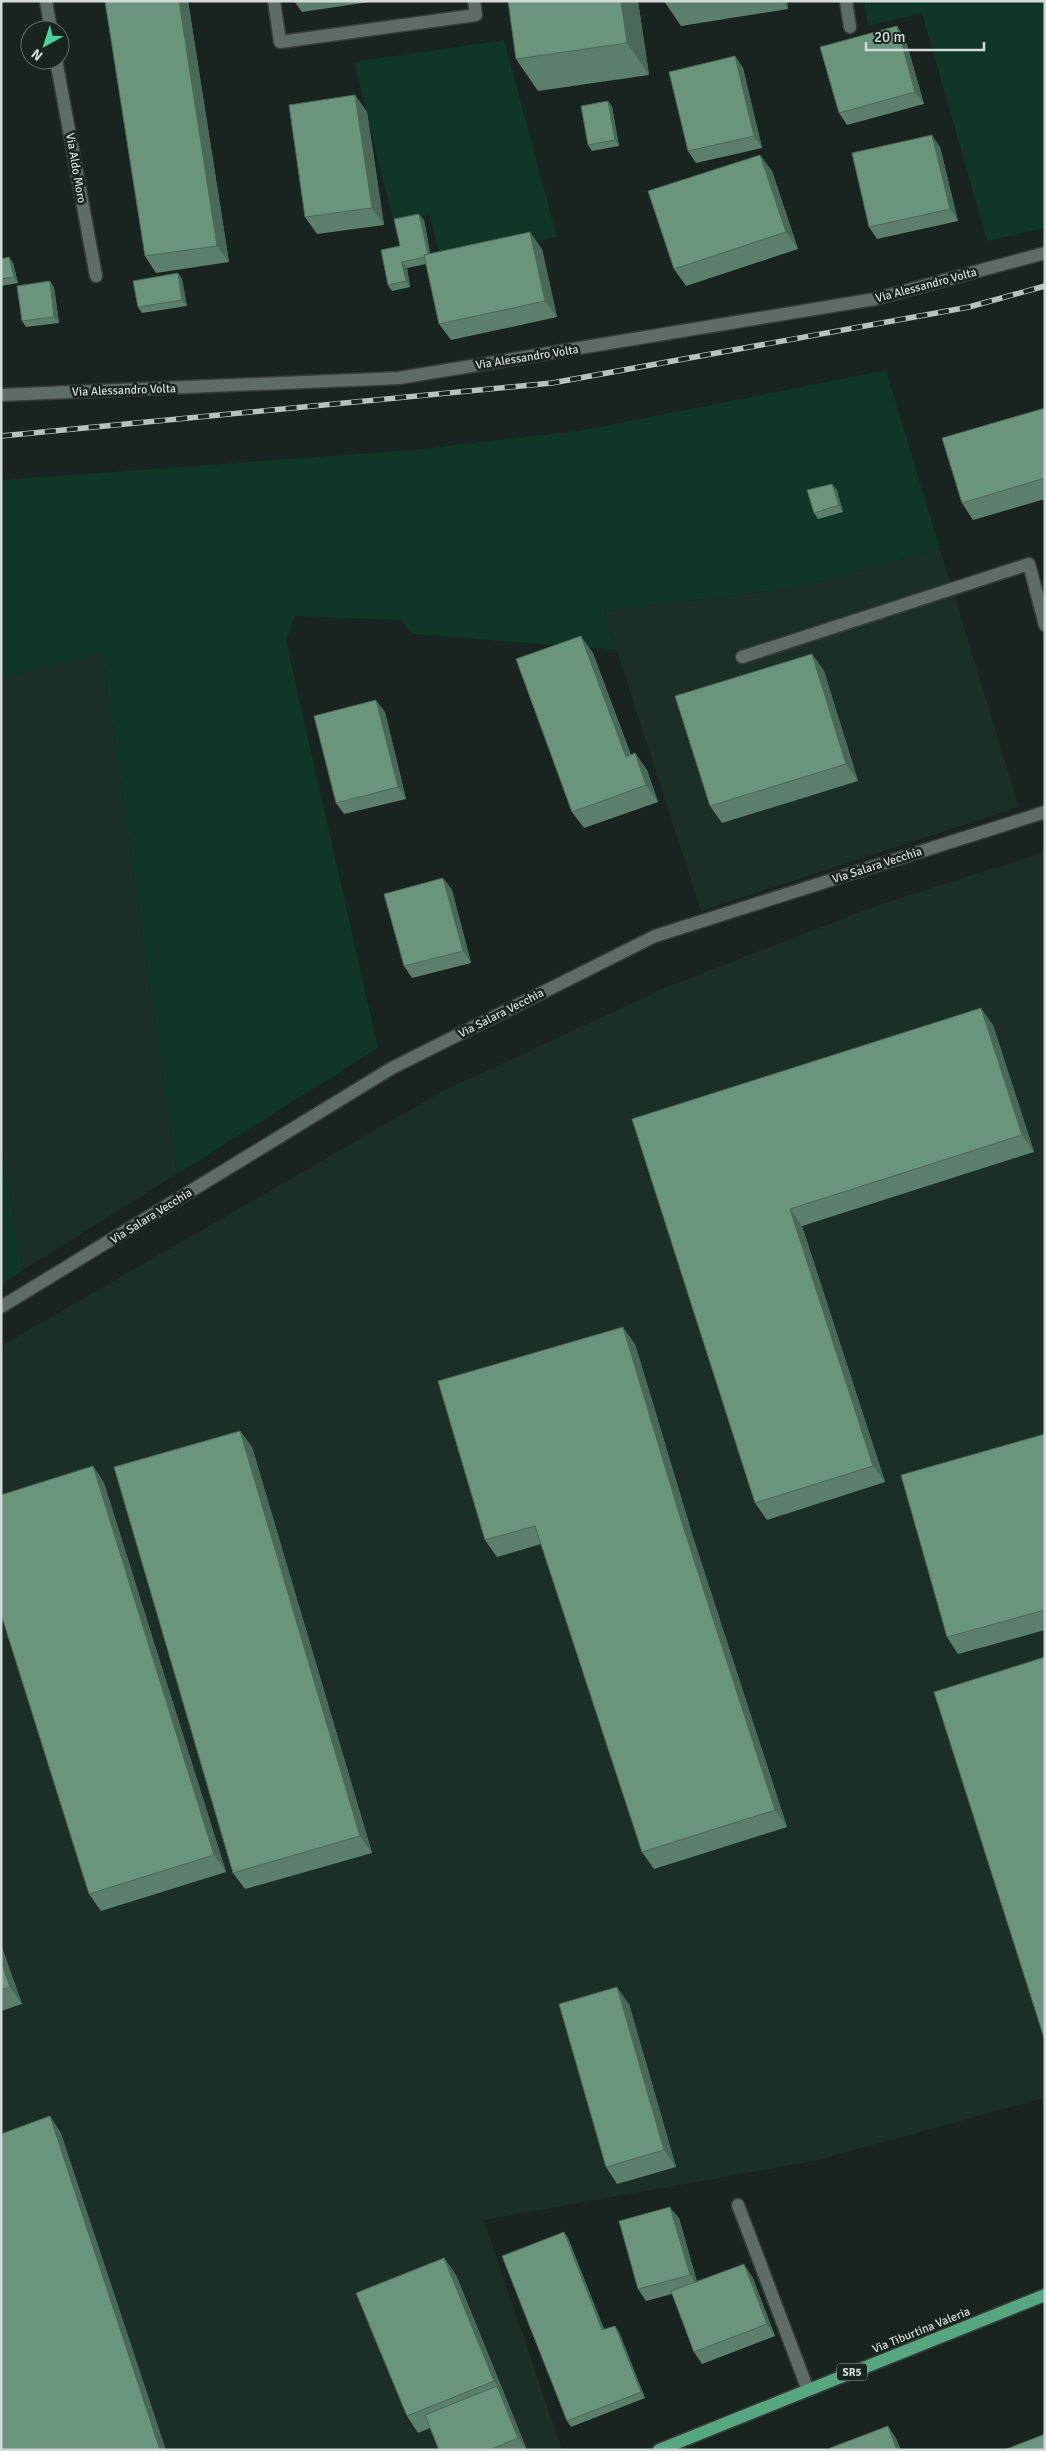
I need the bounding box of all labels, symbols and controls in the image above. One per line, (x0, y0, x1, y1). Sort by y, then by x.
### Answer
north arrow (20, 20, 70, 70)
scale bar (866, 20, 984, 52)
text: 20 m (874, 28, 905, 46)
text: N (28, 45, 46, 64)
street label: Via Aldo Moro (62, 132, 89, 204)
street label: Via Alessandro Volta (874, 265, 978, 306)
street label: Via Alessandro Volta (474, 342, 580, 373)
street label: Via Alessandro Volta (72, 381, 176, 400)
street label: Via Salara Vecchia (830, 844, 924, 887)
street label: Via Salara Vecchia (456, 985, 546, 1041)
street label: Via Salara Vecchia (108, 1185, 195, 1248)
street label: Via Tiburtina Valeria (870, 2304, 972, 2357)
road number: SR5 (837, 2364, 867, 2380)

